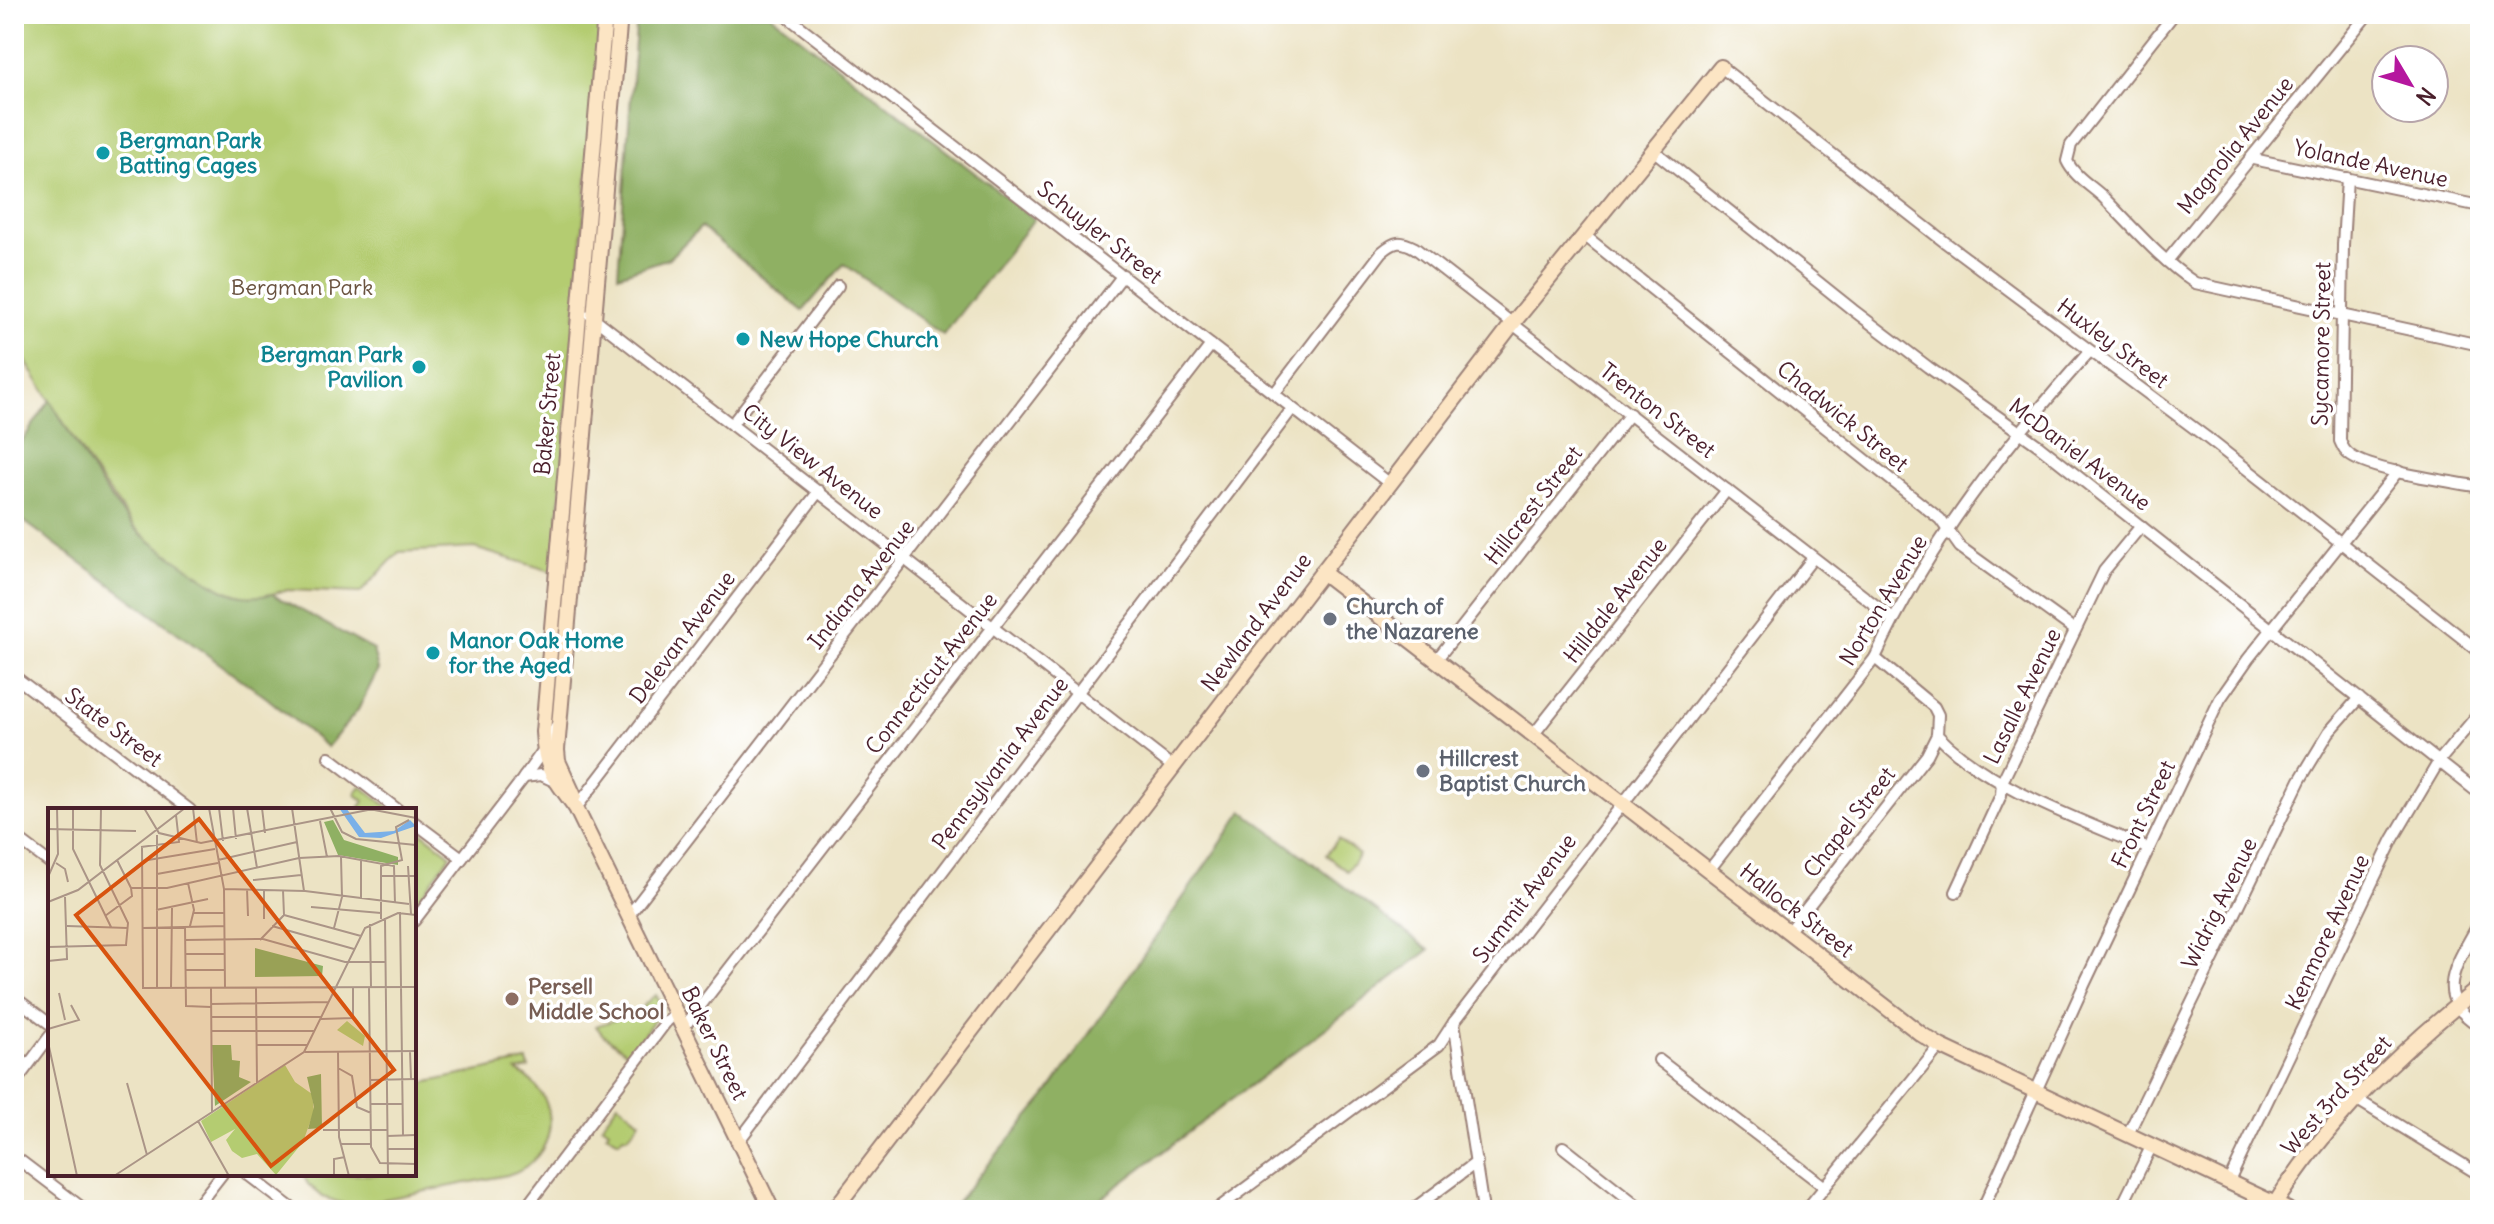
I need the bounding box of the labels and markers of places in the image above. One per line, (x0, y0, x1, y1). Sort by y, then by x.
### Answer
place label: Bergman Park Batting Cages (119, 126, 262, 179)
marker: Bergman Park Batting Cages (94, 144, 112, 162)
place label: New Hope Church (759, 325, 939, 353)
marker: New Hope Church (734, 330, 752, 348)
place label: Bergman Park Pavilion (260, 340, 403, 393)
marker: Bergman Park Pavilion (410, 358, 428, 376)
place label: Church of the Nazarene (1346, 592, 1479, 645)
marker: Church of the Nazarene (1321, 610, 1339, 628)
place label: Manor Oak Home for the Aged (449, 626, 624, 679)
marker: Manor Oak Home for the Aged (424, 644, 442, 662)
place label: Hillcrest Baptist Church (1439, 744, 1586, 797)
marker: Hillcrest Baptist Church (1414, 762, 1432, 780)
place label: Persell Middle School (528, 972, 664, 1025)
marker: Persell Middle School (503, 990, 521, 1008)

